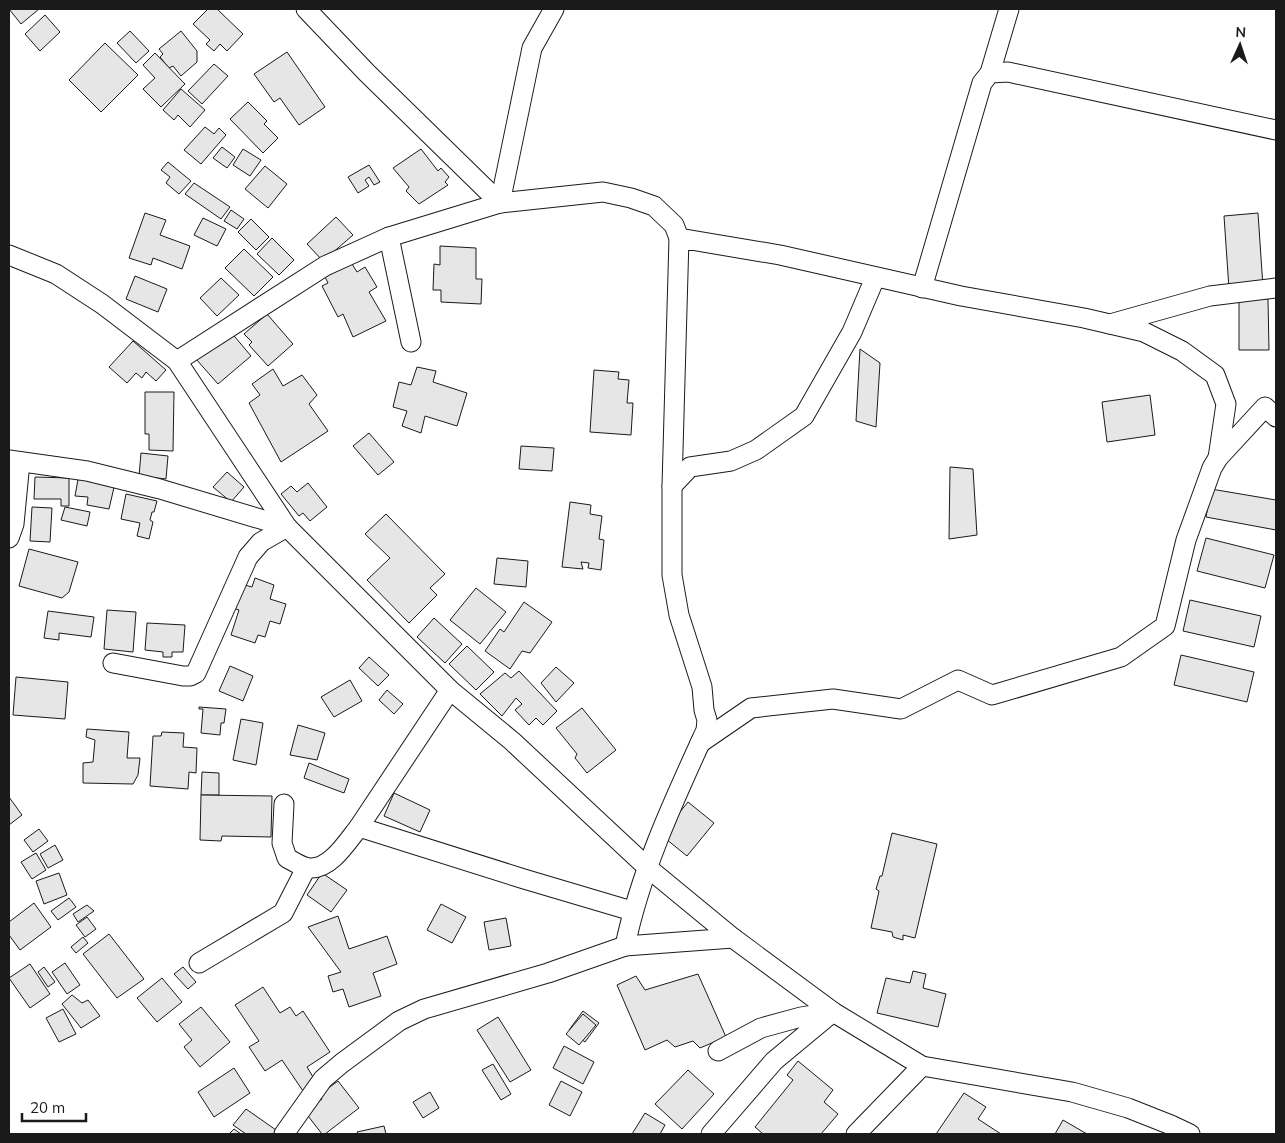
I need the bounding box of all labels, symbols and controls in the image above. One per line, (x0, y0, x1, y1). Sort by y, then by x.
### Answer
north arrow (1215, 20, 1265, 70)
text: N (1235, 23, 1246, 41)
scale bar (22, 1090, 86, 1122)
text: 20 m (30, 1098, 65, 1117)

